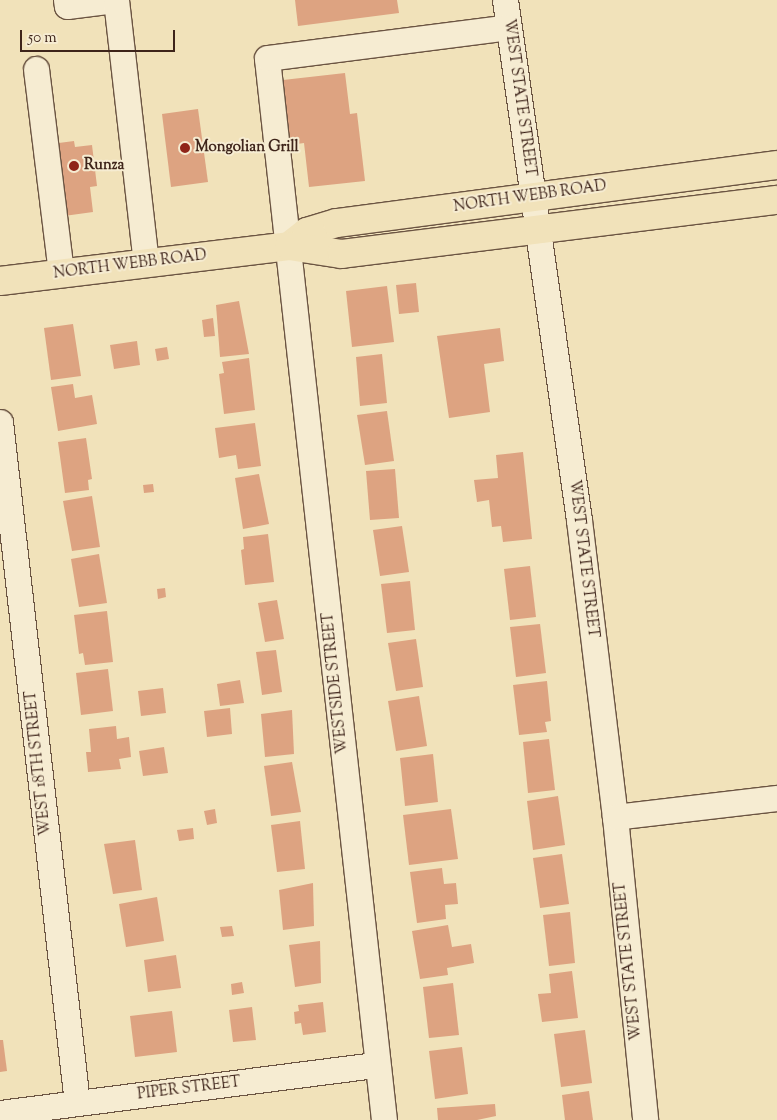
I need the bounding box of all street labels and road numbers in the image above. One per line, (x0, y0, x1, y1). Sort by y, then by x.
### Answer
street label: WEST STATE STREET (499, 18, 539, 178)
street label: NORTH WEBB ROAD (452, 177, 608, 217)
street label: NORTH WEBB ROAD (52, 247, 208, 283)
street label: WEST STATE STREET (564, 479, 602, 639)
street label: WESTSIDE STREET (320, 611, 352, 755)
street label: WEST 18TH STREET (22, 690, 56, 836)
street label: WEST STATE STREET (612, 881, 646, 1041)
street label: PIPER STREET (136, 1074, 242, 1104)

